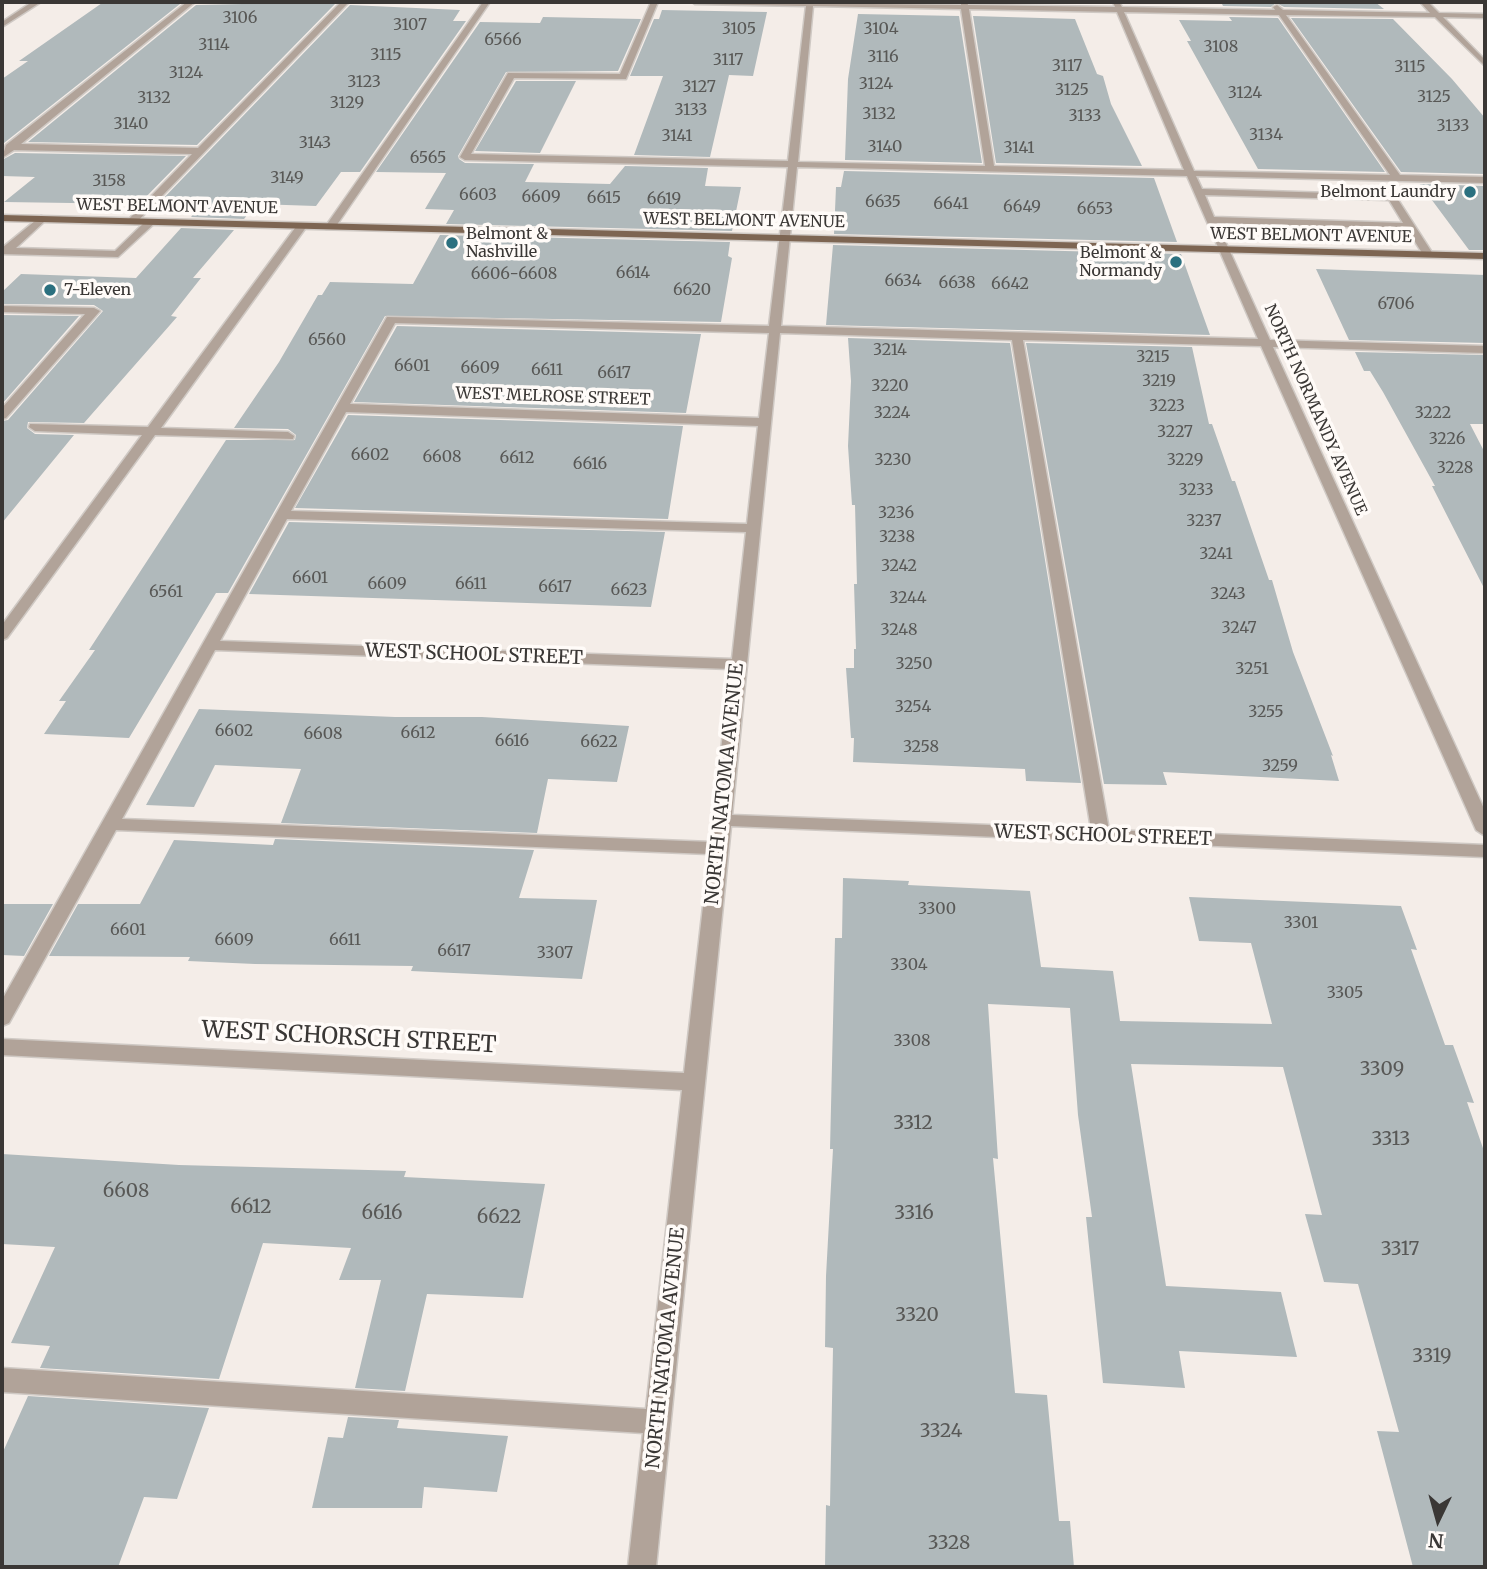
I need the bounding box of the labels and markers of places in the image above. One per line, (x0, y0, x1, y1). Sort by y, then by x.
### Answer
place label: Belmont Laundry (1320, 182, 1456, 202)
marker: Belmont Laundry (1462, 184, 1478, 200)
place label: Belmont & Nashville (466, 224, 548, 262)
marker: Belmont & Nashville (444, 235, 460, 251)
place label: Belmont & Normandy (1079, 243, 1162, 281)
marker: Belmont & Normandy (1168, 254, 1184, 270)
place label: 7-Eleven (64, 280, 131, 300)
marker: 7-Eleven (42, 282, 58, 298)

